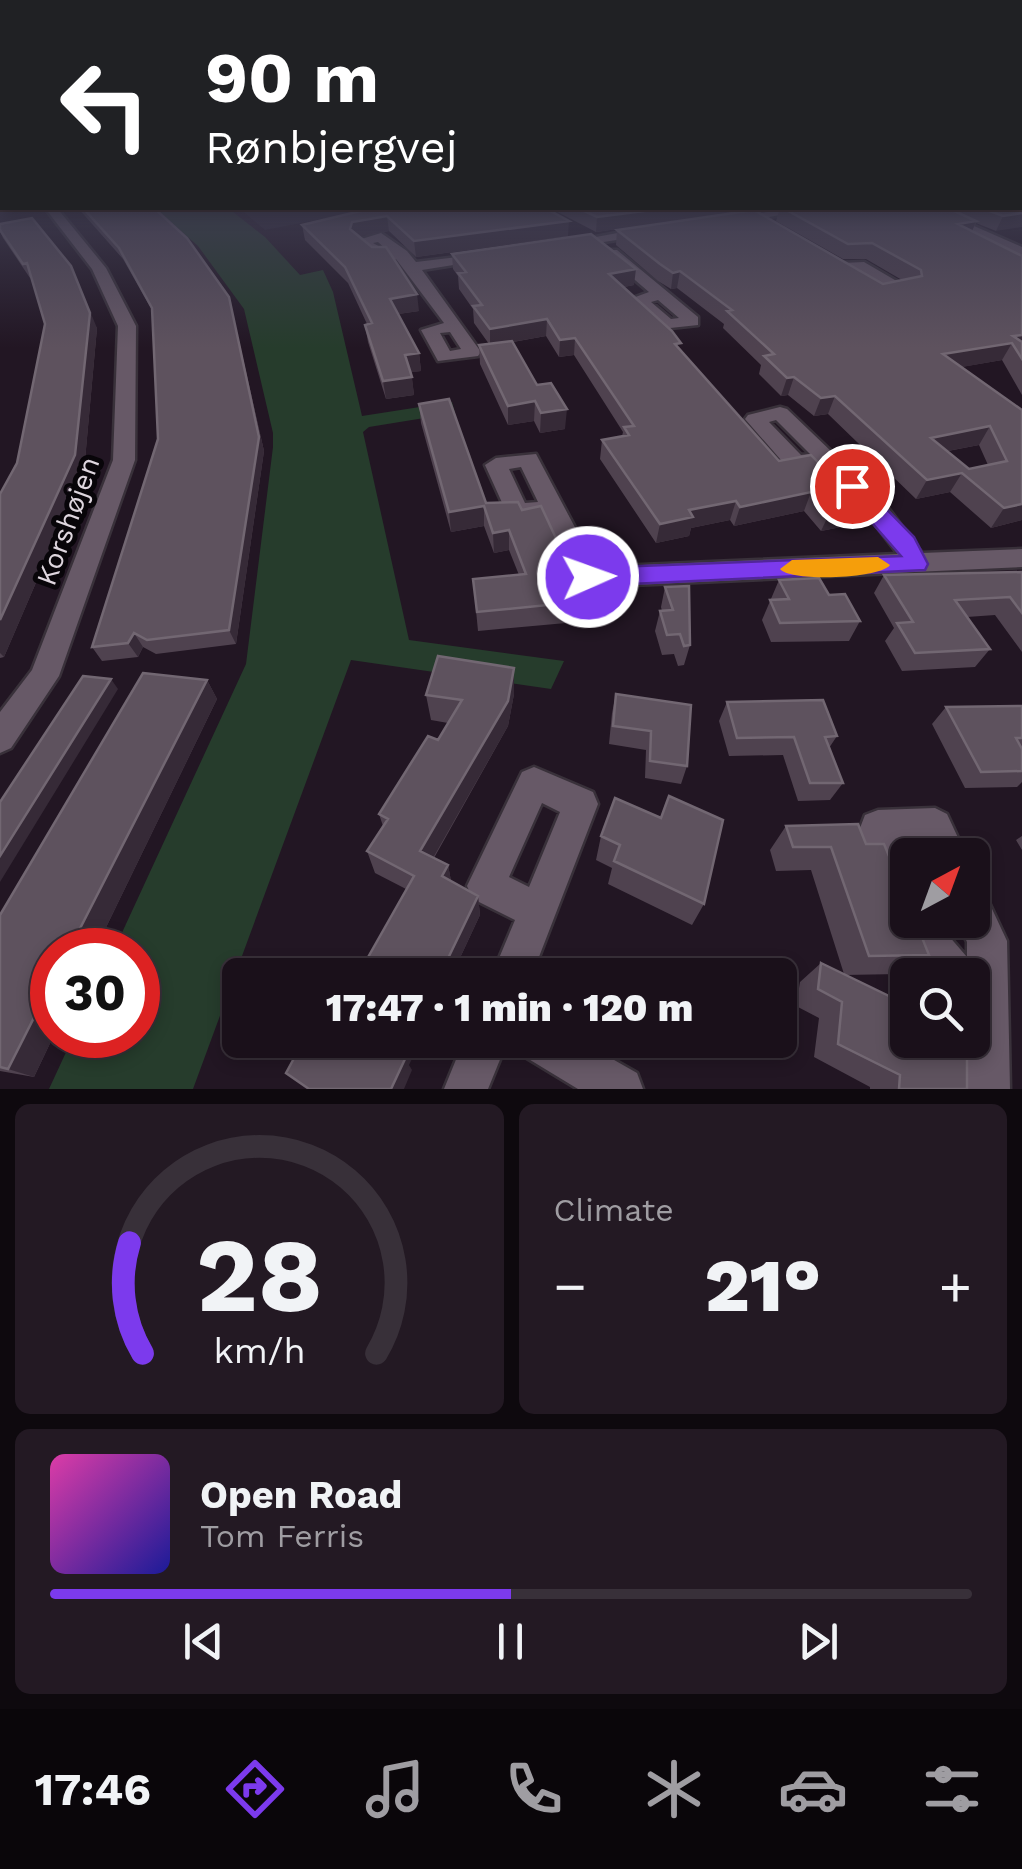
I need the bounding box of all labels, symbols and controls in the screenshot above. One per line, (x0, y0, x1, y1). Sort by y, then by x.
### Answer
text: 90 m (205, 37, 379, 119)
icon: left (40, 40, 170, 170)
text: Rønbjergvej (205, 121, 458, 174)
pin (810, 444, 895, 529)
street label: Korshøjen (29, 452, 107, 590)
icon: arrive (825, 459, 880, 514)
position arrow (536, 525, 640, 629)
north arrow (890, 838, 990, 938)
map controls (890, 838, 990, 1058)
speed limit sign: 30 (30, 928, 160, 1058)
button: search (890, 958, 990, 1058)
text: 17:47 · 1 min · 120 m (326, 986, 693, 1030)
text: Climate (554, 1191, 674, 1229)
text: 28 (196, 1214, 323, 1336)
text: 21° (704, 1241, 821, 1329)
text: − (554, 1254, 587, 1318)
text: + (939, 1254, 972, 1318)
text: km/h (213, 1330, 305, 1372)
text: Open Road (200, 1473, 402, 1517)
text: Tom Ferris (200, 1517, 364, 1555)
icon: previous (176, 1614, 231, 1669)
icon: pause (483, 1614, 538, 1669)
icon: next (791, 1614, 846, 1669)
icon: directions (220, 1754, 290, 1824)
icon: music (360, 1754, 430, 1824)
icon: phone (499, 1754, 569, 1824)
icon: climate (639, 1754, 709, 1824)
icon: car (778, 1754, 848, 1824)
icon: filters (917, 1754, 987, 1824)
text: 17:46 (35, 1763, 151, 1816)

